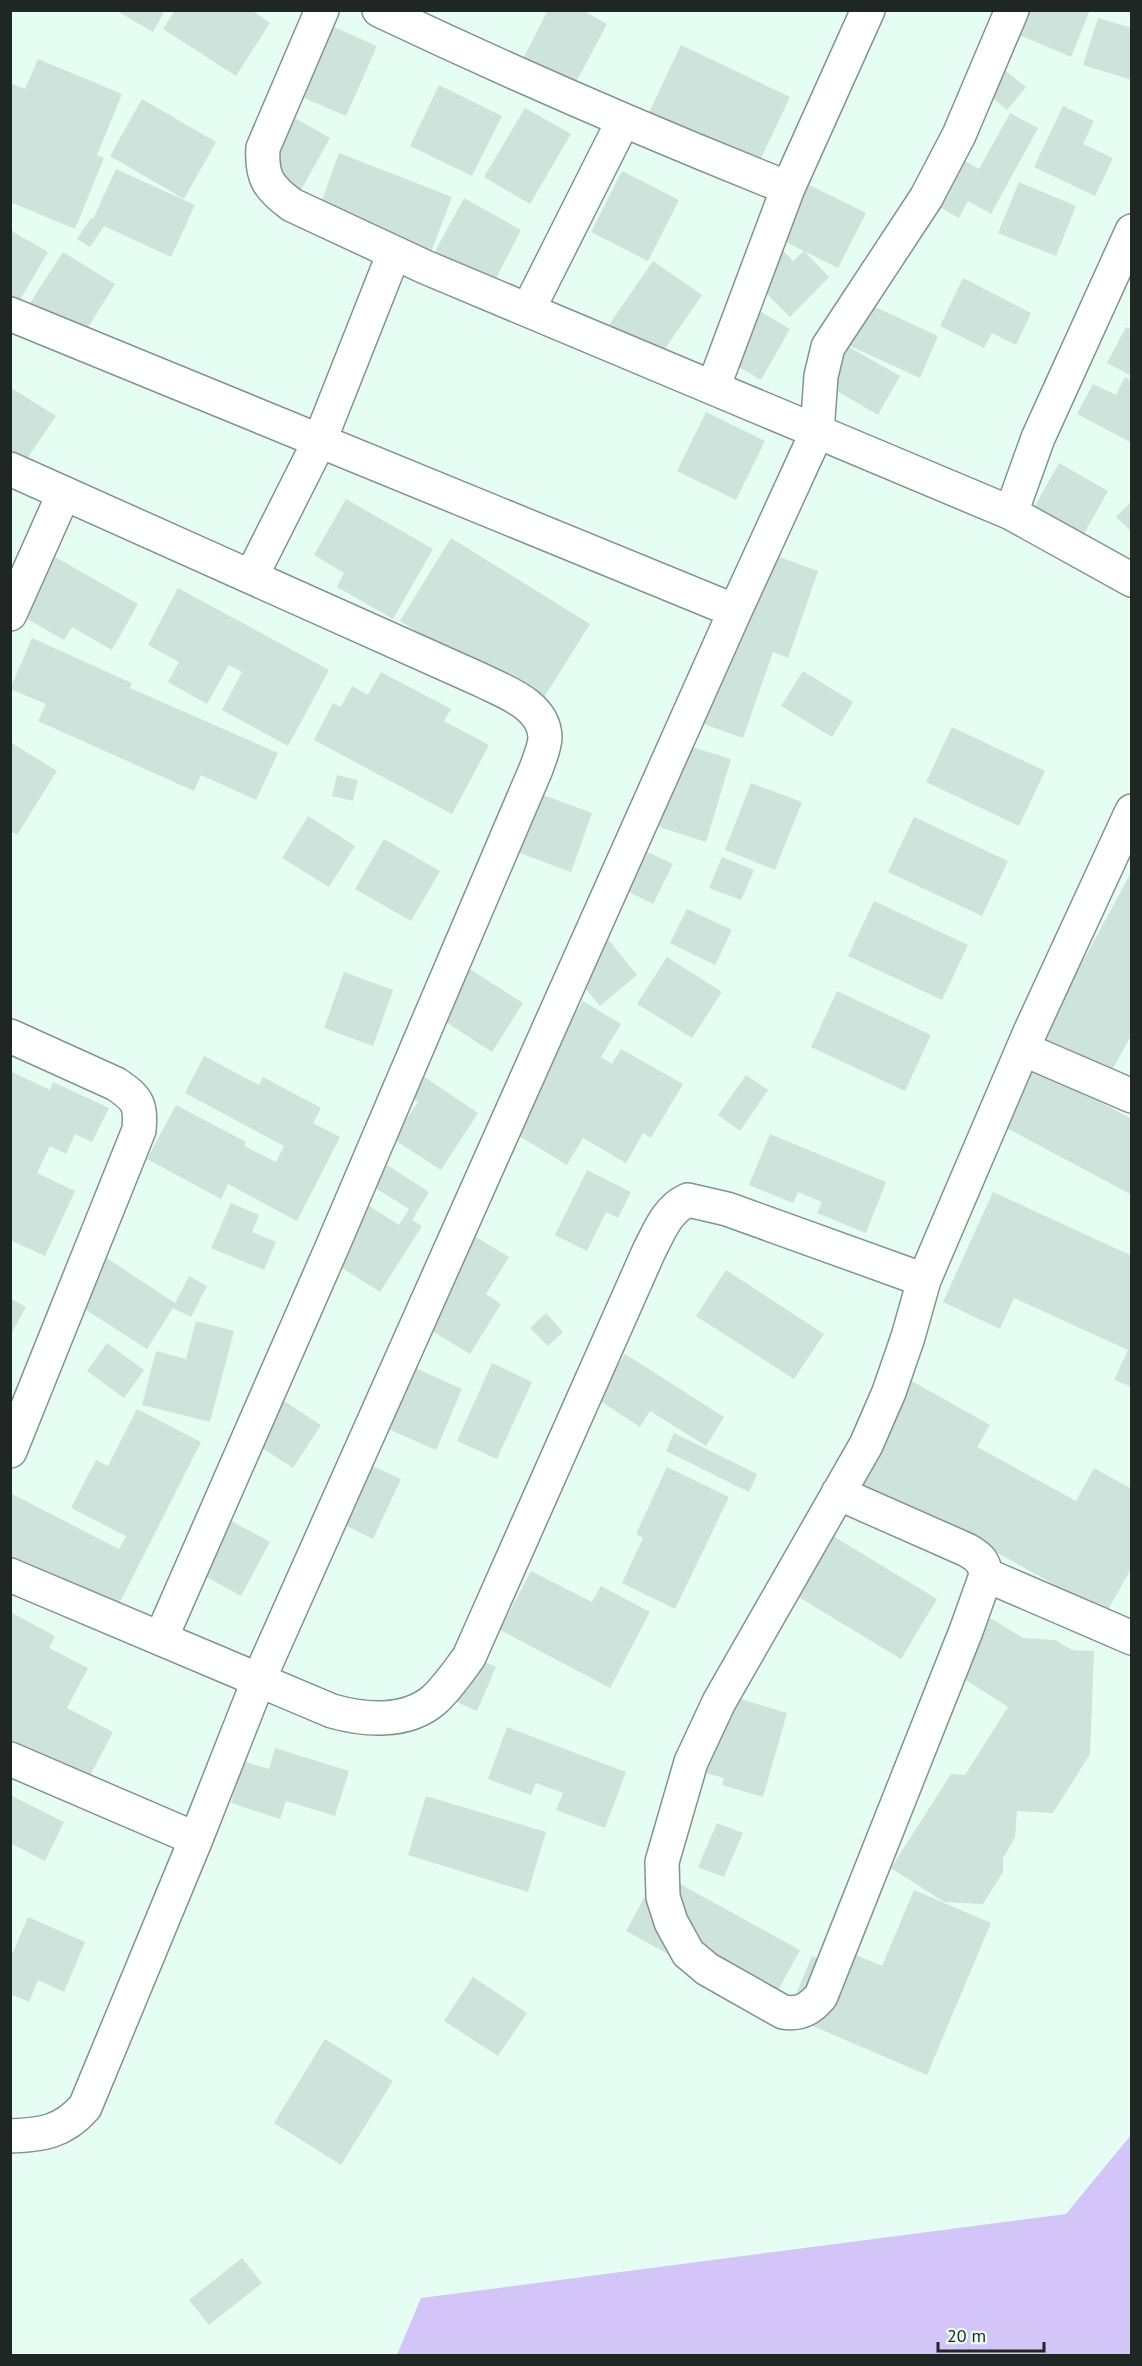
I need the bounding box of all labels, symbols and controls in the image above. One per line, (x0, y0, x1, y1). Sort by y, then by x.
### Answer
scale bar (938, 2315, 1044, 2353)
text: 20 m (947, 2324, 986, 2347)

